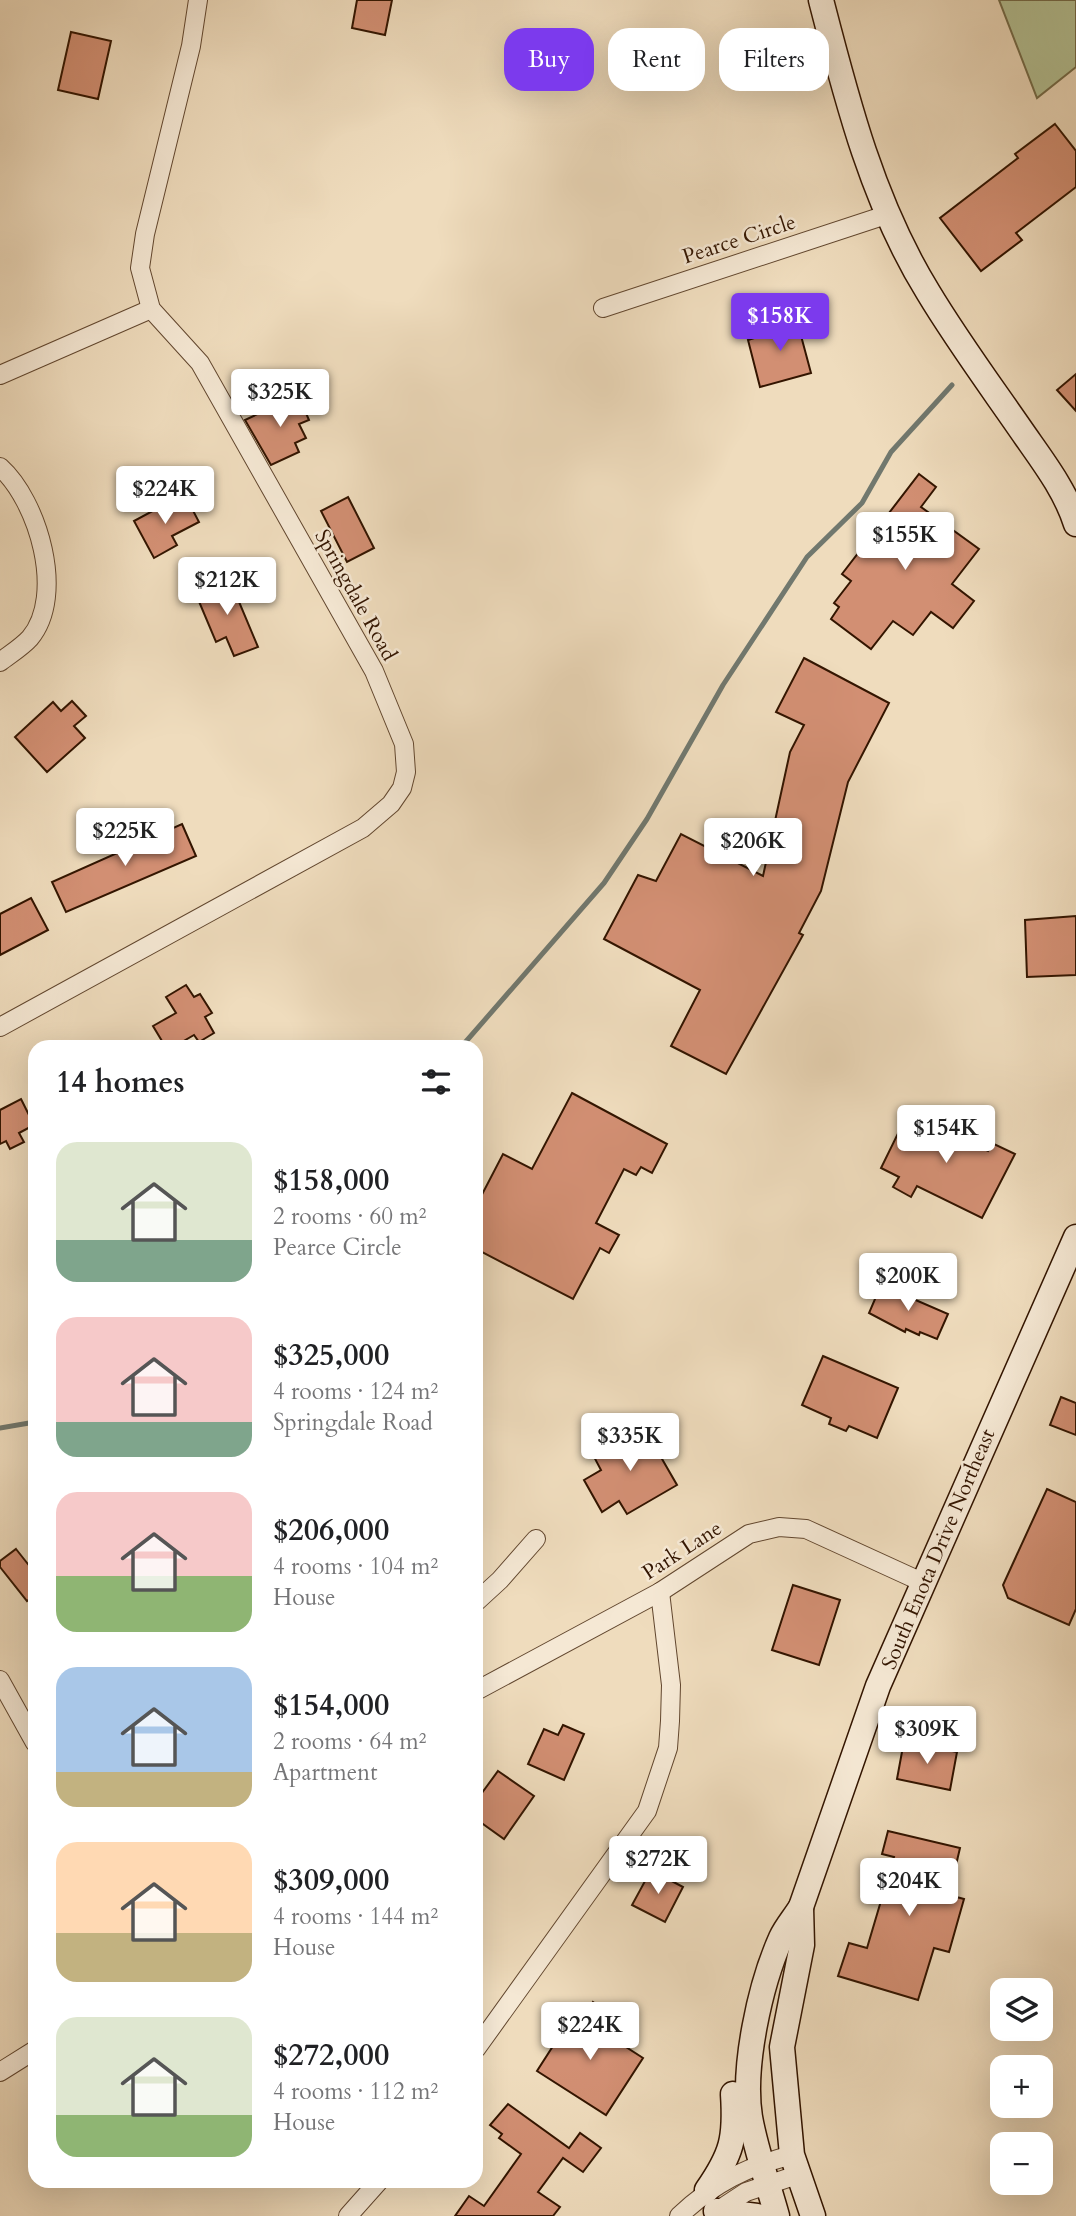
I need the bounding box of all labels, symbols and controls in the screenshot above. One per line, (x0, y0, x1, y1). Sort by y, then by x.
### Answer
chip: Buy (504, 28, 594, 91)
chip: Rent (608, 28, 705, 91)
chip: Filters (719, 28, 829, 91)
street label: Pearce Circle (679, 208, 800, 271)
pin: $158K (731, 294, 829, 353)
text: $158K (747, 300, 813, 331)
pin: $325K (231, 370, 329, 429)
text: $325K (247, 376, 313, 407)
pin: $224K (116, 466, 214, 526)
text: $224K (132, 473, 198, 504)
pin: $155K (856, 512, 954, 572)
text: $155K (872, 519, 938, 550)
street label: Springdale Road (308, 524, 404, 666)
pin: $212K (178, 558, 276, 617)
text: $212K (194, 564, 260, 595)
pin: $225K (76, 808, 174, 868)
text: $225K (92, 815, 158, 846)
pin: $206K (704, 818, 802, 878)
text: $206K (720, 825, 786, 856)
text: 14 homes (56, 1062, 185, 1103)
icon: filters (417, 1063, 455, 1101)
pin: $154K (897, 1106, 995, 1165)
text: $154K (913, 1112, 979, 1143)
text: $158,000 (273, 1160, 389, 1201)
icon: home (112, 1170, 196, 1254)
text: 2 rooms · 60 m² (273, 1201, 426, 1232)
text: Pearce Circle (273, 1232, 402, 1263)
pin: $200K (859, 1254, 957, 1313)
text: $200K (875, 1260, 941, 1291)
text: $325,000 (273, 1335, 389, 1376)
icon: home (112, 1345, 196, 1429)
text: 4 rooms · 124 m² (273, 1376, 438, 1407)
text: Springdale Road (273, 1407, 433, 1438)
pin: $335K (581, 1414, 679, 1473)
text: $335K (597, 1420, 663, 1451)
street label: South Enota Drive Northeast (875, 1424, 1002, 1674)
text: $206,000 (273, 1510, 389, 1551)
street label: Park Lane (637, 1514, 728, 1587)
icon: home (112, 1520, 196, 1604)
text: 4 rooms · 104 m² (273, 1551, 438, 1582)
text: House (273, 1582, 335, 1613)
text: $154,000 (273, 1685, 389, 1726)
icon: home (112, 1695, 196, 1779)
pin: $309K (878, 1706, 976, 1766)
text: $309K (894, 1713, 960, 1744)
text: 2 rooms · 64 m² (273, 1726, 426, 1757)
text: Apartment (273, 1757, 377, 1788)
pin: $272K (609, 1836, 707, 1896)
text: $272K (625, 1843, 691, 1874)
pin: $204K (860, 1858, 958, 1918)
text: $309,000 (273, 1860, 389, 1901)
text: $204K (876, 1865, 942, 1896)
icon: home (112, 1870, 196, 1954)
text: 4 rooms · 144 m² (273, 1901, 438, 1932)
text: House (273, 1932, 335, 1963)
map controls (990, 1978, 1053, 2195)
button: layers (990, 1978, 1053, 2041)
pin: $224K (541, 2002, 639, 2062)
text: $224K (557, 2009, 623, 2040)
text: $272,000 (273, 2035, 389, 2076)
icon: home (112, 2045, 196, 2129)
button: + (990, 2055, 1053, 2118)
text: 4 rooms · 112 m² (273, 2076, 438, 2107)
text: House (273, 2107, 335, 2138)
button: − (990, 2132, 1053, 2195)

